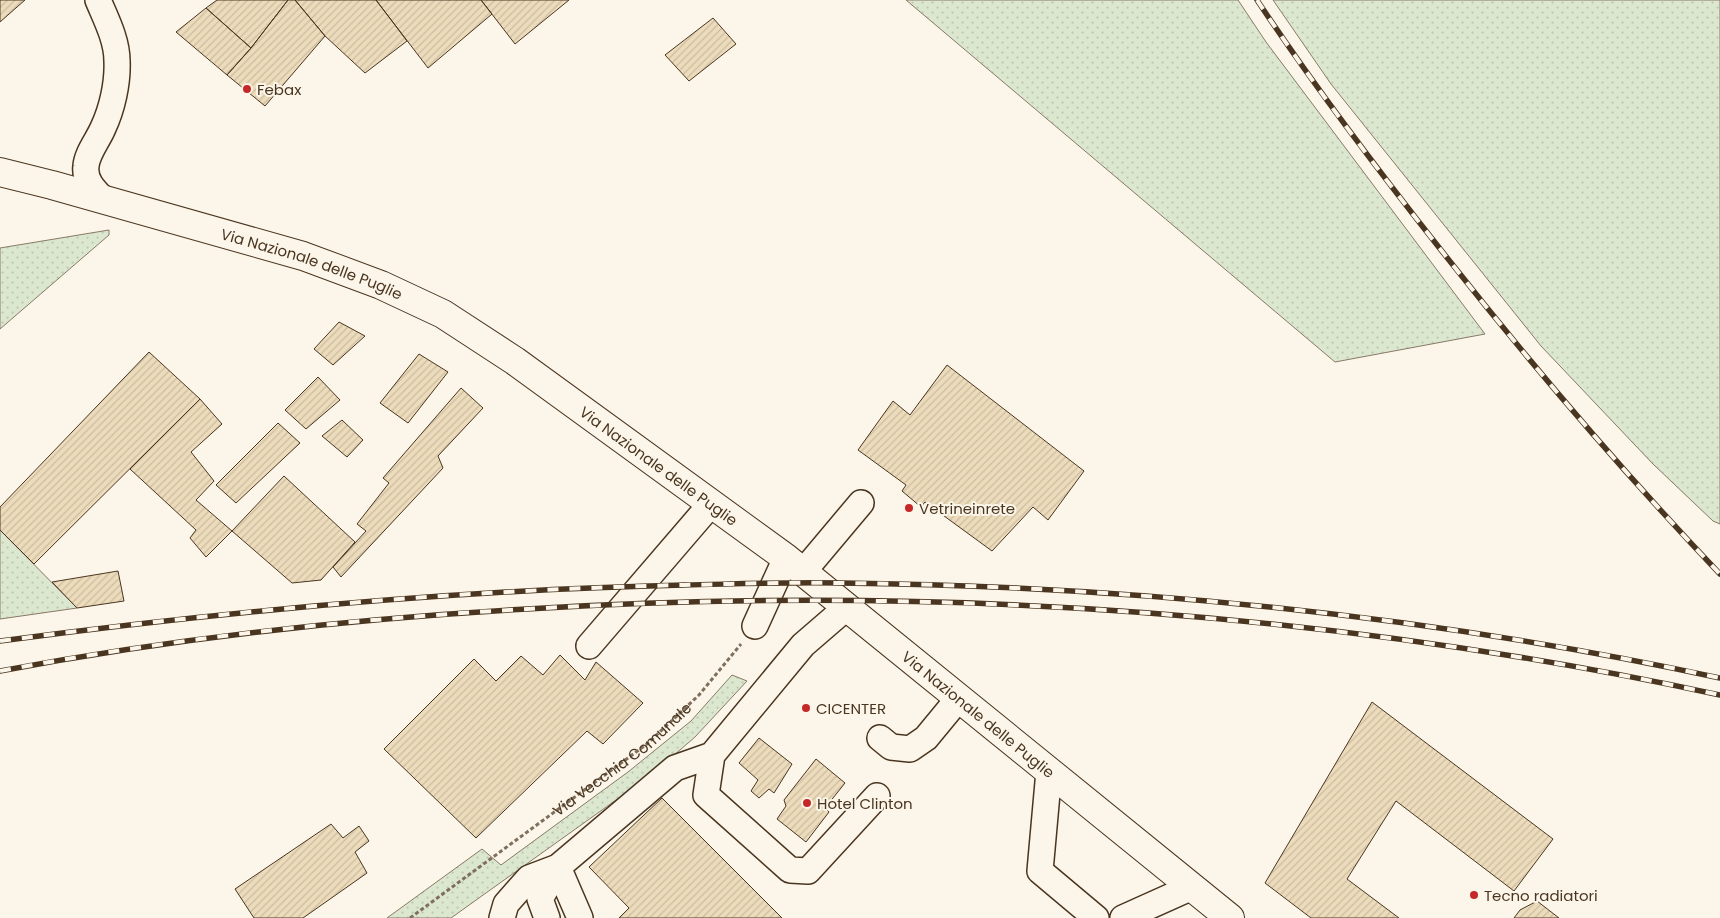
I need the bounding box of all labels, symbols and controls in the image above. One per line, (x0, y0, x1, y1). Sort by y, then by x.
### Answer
place label: Febax (257, 79, 301, 100)
marker: Febax (241, 83, 253, 95)
street label: Via Nazionale delle Puglie (218, 223, 406, 304)
street label: Via Nazionale delle Puglie (575, 401, 742, 530)
place label: Vetrineinrete (919, 498, 1015, 519)
marker: Vetrineinrete (903, 502, 915, 514)
street label: Via Nazionale delle Puglie (898, 646, 1059, 782)
street label: Via Vecchia Comunale (548, 697, 696, 821)
place label: CICENTER (816, 698, 886, 719)
marker: CICENTER (800, 702, 812, 714)
place label: Hotel Clinton (817, 793, 913, 814)
marker: Hotel Clinton (801, 797, 813, 809)
place label: Tecno radiatori (1484, 885, 1598, 906)
marker: Tecno radiatori (1468, 889, 1480, 901)

